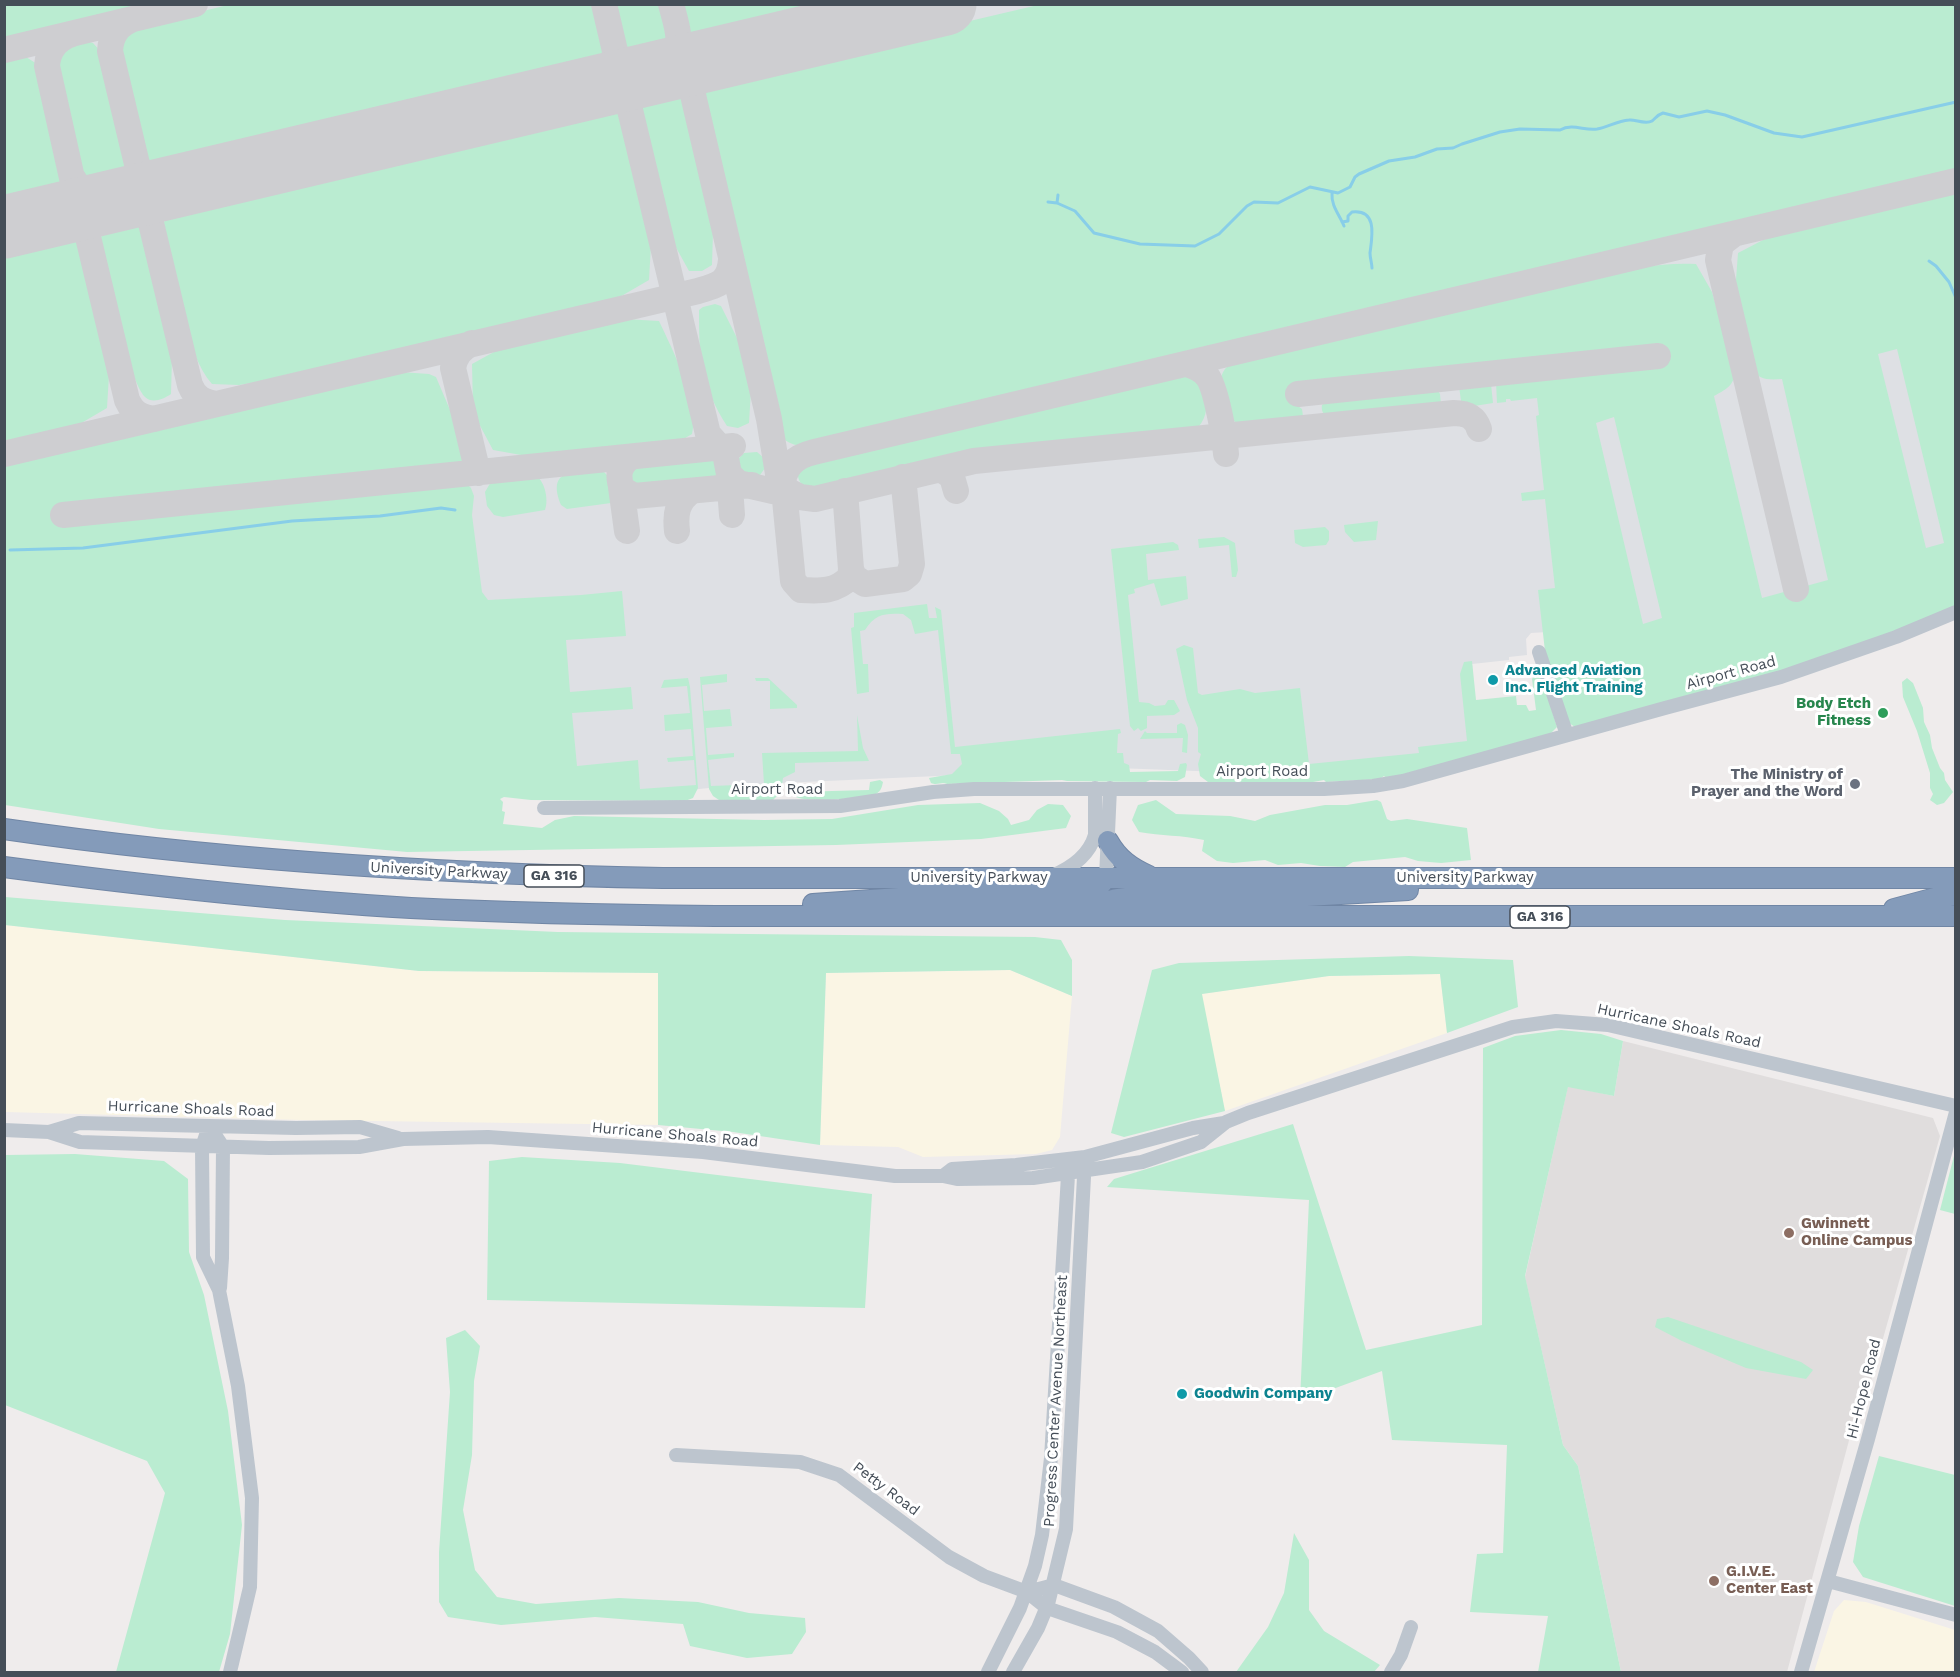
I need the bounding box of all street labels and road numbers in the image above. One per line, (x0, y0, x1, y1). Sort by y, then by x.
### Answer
street label: Airport Road (1684, 652, 1778, 694)
street label: Airport Road (1216, 763, 1308, 781)
street label: Airport Road (731, 781, 823, 799)
street label: University Parkway (370, 858, 508, 884)
road number: GA 316 (524, 865, 584, 887)
street label: University Parkway (910, 869, 1048, 887)
street label: University Parkway (1396, 869, 1534, 887)
road number: GA 316 (1510, 906, 1570, 928)
street label: Hurricane Shoals Road (1595, 1000, 1763, 1052)
street label: Hurricane Shoals Road (107, 1097, 275, 1121)
street label: Hurricane Shoals Road (591, 1119, 759, 1151)
street label: Progress Center Avenue Northeast (1040, 1274, 1072, 1528)
street label: Hi-Hope Road (1843, 1337, 1885, 1441)
street label: Petty Road (849, 1458, 923, 1520)

